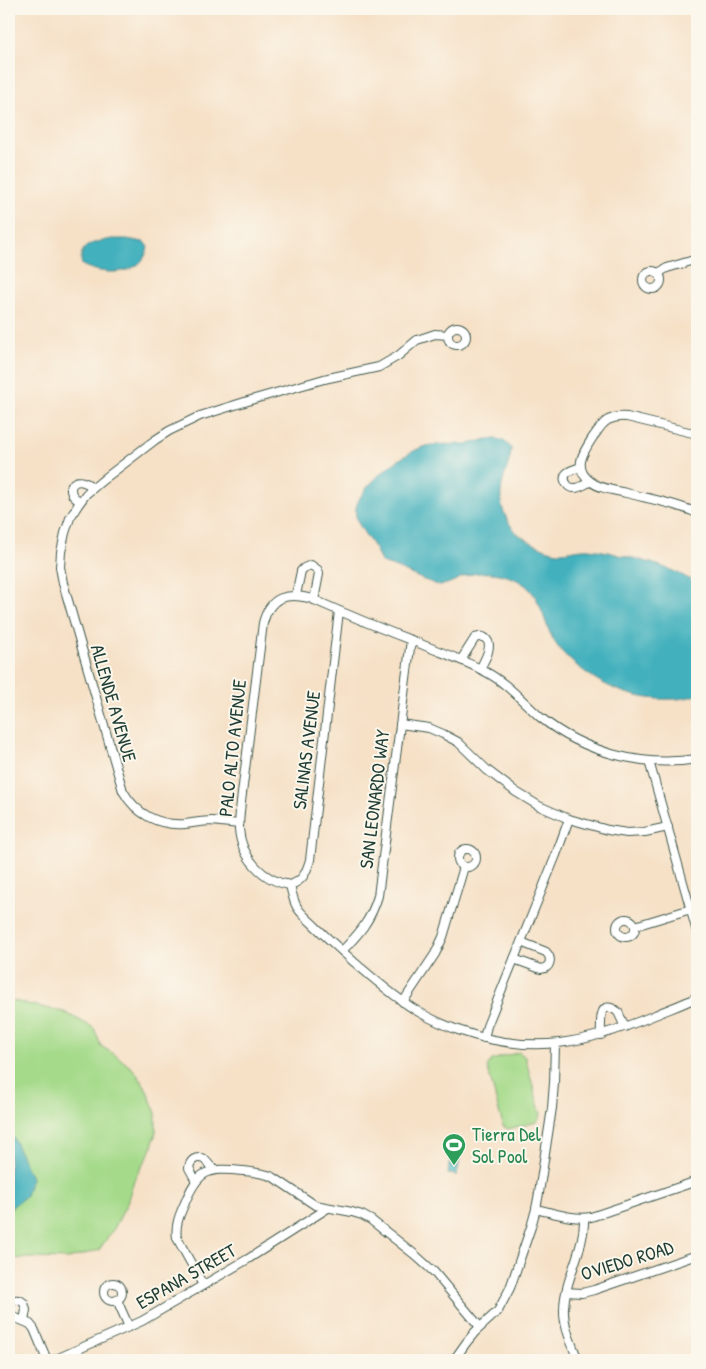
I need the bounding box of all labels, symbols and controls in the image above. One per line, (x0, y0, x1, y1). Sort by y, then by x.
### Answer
street label: ALLENDE AVENUE (85, 641, 143, 765)
street label: PALO ALTO AVENUE (212, 677, 252, 818)
street label: SALINAS AVENUE (286, 689, 326, 811)
street label: SAN LEONARDO WAY (353, 727, 395, 870)
place label: Tierra Del Sol Pool (472, 1121, 542, 1169)
sports icon: Tierra Del Sol Pool (441, 1132, 467, 1166)
street label: OVIEDO ROAD (578, 1234, 676, 1286)
street label: ESPANA STREET (131, 1236, 242, 1315)

